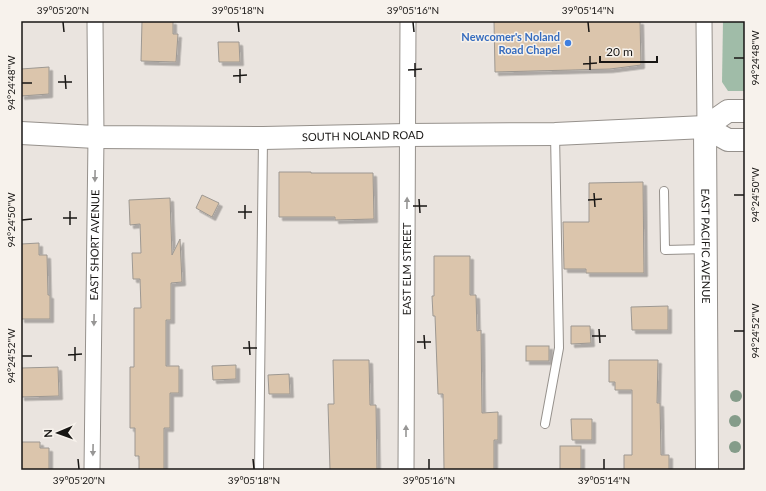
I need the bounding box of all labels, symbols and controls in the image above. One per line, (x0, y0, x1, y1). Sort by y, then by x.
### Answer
text: 39°05'20"N (37, 4, 89, 16)
text: 39°05'18"N (212, 4, 264, 16)
text: 39°05'16"N (387, 4, 439, 16)
text: 39°05'14"N (562, 4, 614, 16)
place label: Newcomer's Noland Road Chapel (461, 30, 560, 56)
text: 94°24'48"W (749, 30, 761, 86)
marker: Newcomer's Noland Road Chapel (563, 38, 573, 48)
scale bar (600, 38, 657, 64)
text: 20 m (606, 44, 633, 59)
text: 94°24'48"W (5, 55, 17, 111)
street label: SOUTH NOLAND ROAD (302, 128, 424, 143)
text: 94°24'50"W (749, 167, 761, 223)
one-way arrow (92, 170, 99, 182)
street label: EAST PACIFIC AVENUE (699, 188, 713, 304)
street label: EAST SHORT AVENUE (87, 190, 101, 300)
text: 94°24'50"W (5, 192, 17, 248)
one-way arrow (404, 196, 410, 209)
street label: EAST ELM STREET (400, 222, 413, 315)
text: 94°24'52"W (749, 303, 761, 359)
one-way arrow (91, 314, 97, 327)
text: 94°24'52"W (5, 328, 17, 384)
north arrow (38, 413, 78, 453)
one-way arrow (403, 424, 409, 437)
text: N (41, 429, 54, 438)
one-way arrow (90, 444, 96, 457)
text: 39°05'20"N (53, 474, 105, 486)
text: 39°05'18"N (228, 474, 280, 486)
text: 39°05'16"N (403, 474, 455, 486)
text: 39°05'14"N (578, 474, 630, 486)

